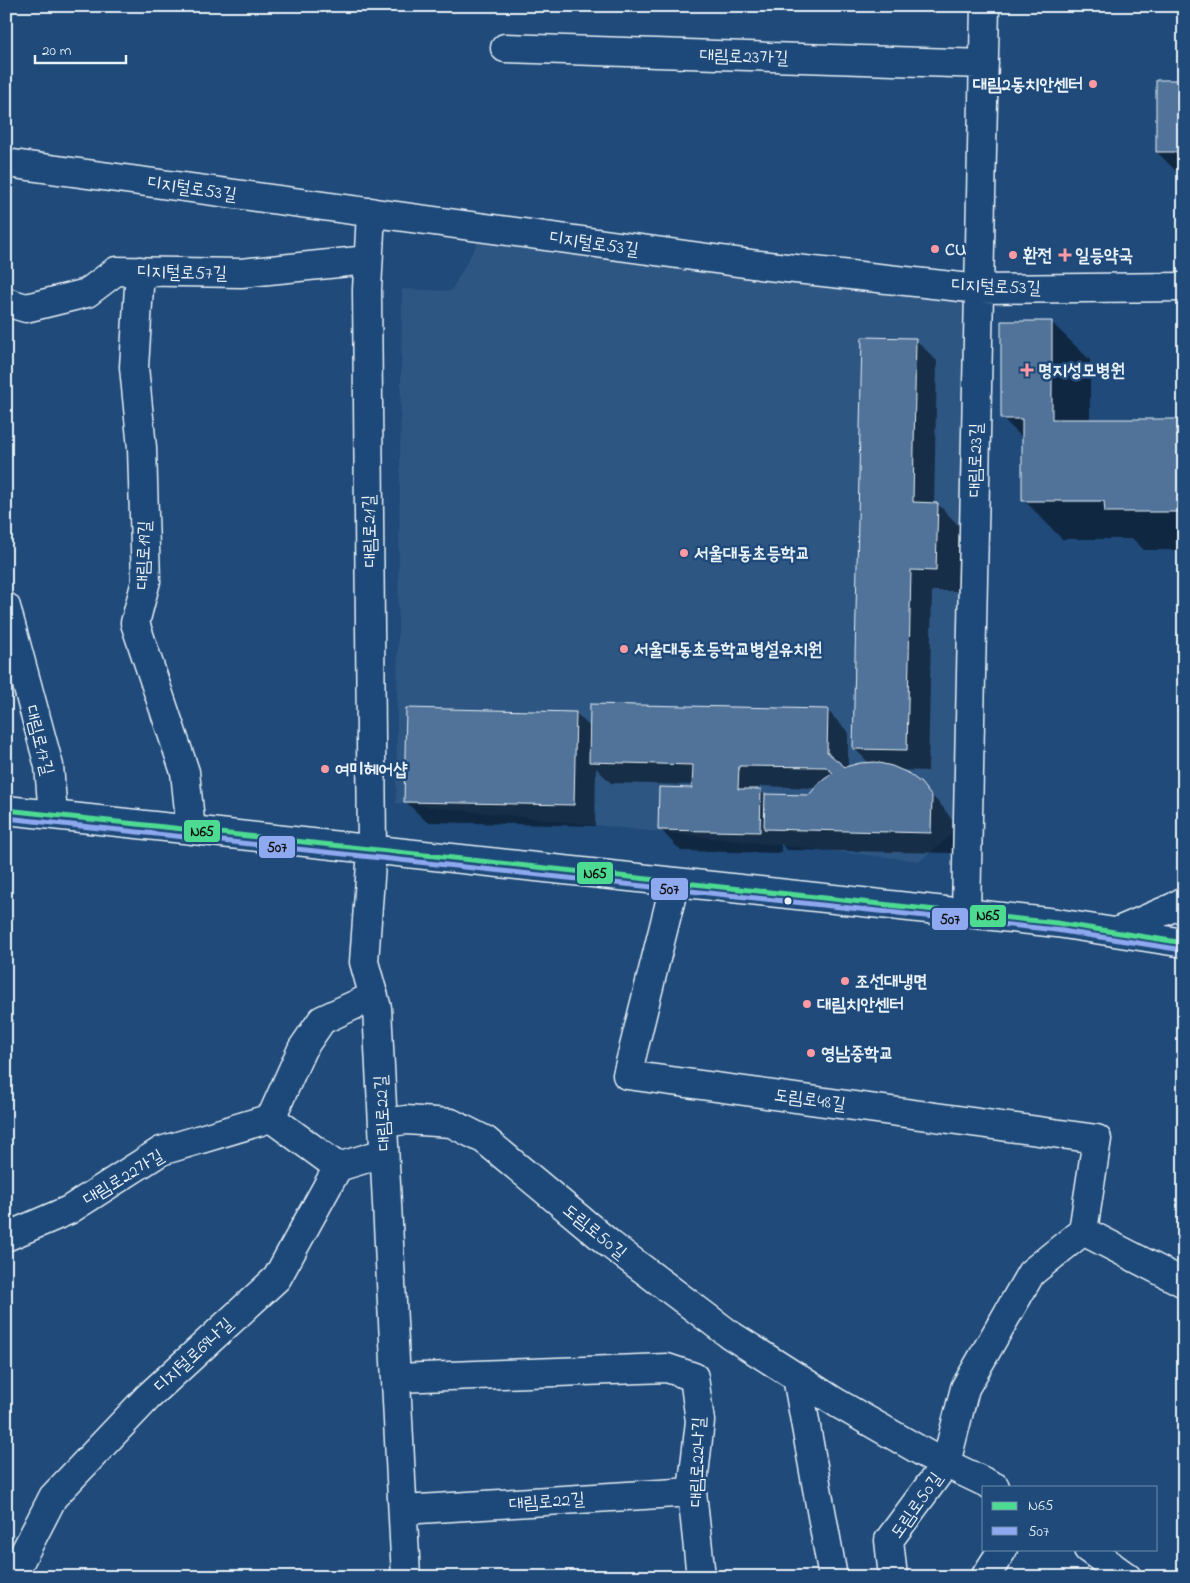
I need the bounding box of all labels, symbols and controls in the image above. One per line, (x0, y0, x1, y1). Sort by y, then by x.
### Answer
scale bar (35, 32, 126, 64)
text: 20 m (42, 40, 72, 62)
street label: 대림로23가길 (699, 43, 789, 73)
place label: 대림2동치안센터 (973, 73, 1083, 99)
marker: 대림2동치안센터 (1087, 78, 1099, 90)
street label: 디지털로53길 (145, 171, 239, 209)
street label: 디지털로53길 (547, 226, 641, 264)
place label: CU (945, 238, 966, 264)
marker: CU (929, 243, 941, 255)
place label: 환전 (1023, 244, 1052, 270)
place label: 일등약국 (1075, 244, 1133, 270)
marker: 환전 (1007, 249, 1019, 261)
marker: 일등약국 (1059, 249, 1071, 261)
street label: 디지털로57길 (137, 260, 228, 288)
street label: 디지털로53길 (950, 273, 1042, 303)
place label: 명지성모병원 (1038, 359, 1125, 385)
marker: 명지성모병원 (1020, 363, 1034, 377)
street label: 대림로23길 (963, 422, 991, 497)
street label: 대림로21길 (357, 494, 385, 567)
street label: 대림로19길 (131, 520, 159, 590)
place label: 서울대동초등학교 (694, 542, 810, 568)
marker: 서울대동초등학교 (678, 547, 690, 559)
place label: 서울대동초등학교병설유치원 (634, 638, 822, 664)
marker: 서울대동초등학교병설유치원 (618, 643, 630, 655)
street label: 대림로17길 (17, 703, 59, 779)
place label: 여미헤어샵 (335, 758, 408, 784)
marker: 여미헤어샵 (319, 763, 331, 775)
line badge: N65 (183, 819, 221, 843)
text: N65 (190, 822, 214, 843)
line badge: 507 (258, 835, 296, 859)
text: 507 (267, 838, 287, 859)
line badge: N65 (576, 861, 614, 885)
text: N65 (583, 864, 607, 885)
line badge: 507 (650, 877, 689, 901)
text: 507 (659, 880, 679, 901)
unlabelled marker (783, 896, 793, 906)
line badge: N65 (969, 904, 1007, 928)
text: N65 (976, 906, 1000, 927)
line badge: 507 (931, 907, 969, 931)
text: 507 (940, 910, 960, 931)
place label: 조선대냉면 (855, 970, 927, 996)
marker: 조선대냉면 (839, 975, 851, 987)
place label: 대림치안센터 (817, 993, 904, 1019)
marker: 대림치안센터 (801, 998, 813, 1010)
place label: 영남중학교 (821, 1042, 893, 1068)
marker: 영남중학교 (805, 1047, 817, 1059)
street label: 대림로22길 (369, 1074, 399, 1151)
street label: 도림로48길 (772, 1083, 848, 1119)
street label: 대림로22가길 (79, 1144, 170, 1213)
street label: 도림로50길 (556, 1199, 632, 1267)
street label: 디지털로69나길 (149, 1312, 240, 1400)
street label: 대림로22나길 (684, 1416, 714, 1508)
street label: 도림로50길 (885, 1467, 950, 1545)
legend (982, 1486, 1158, 1550)
street label: 대림로22길 (508, 1487, 586, 1519)
text: N65 (1028, 1495, 1054, 1517)
text: 507 (1028, 1521, 1049, 1543)

